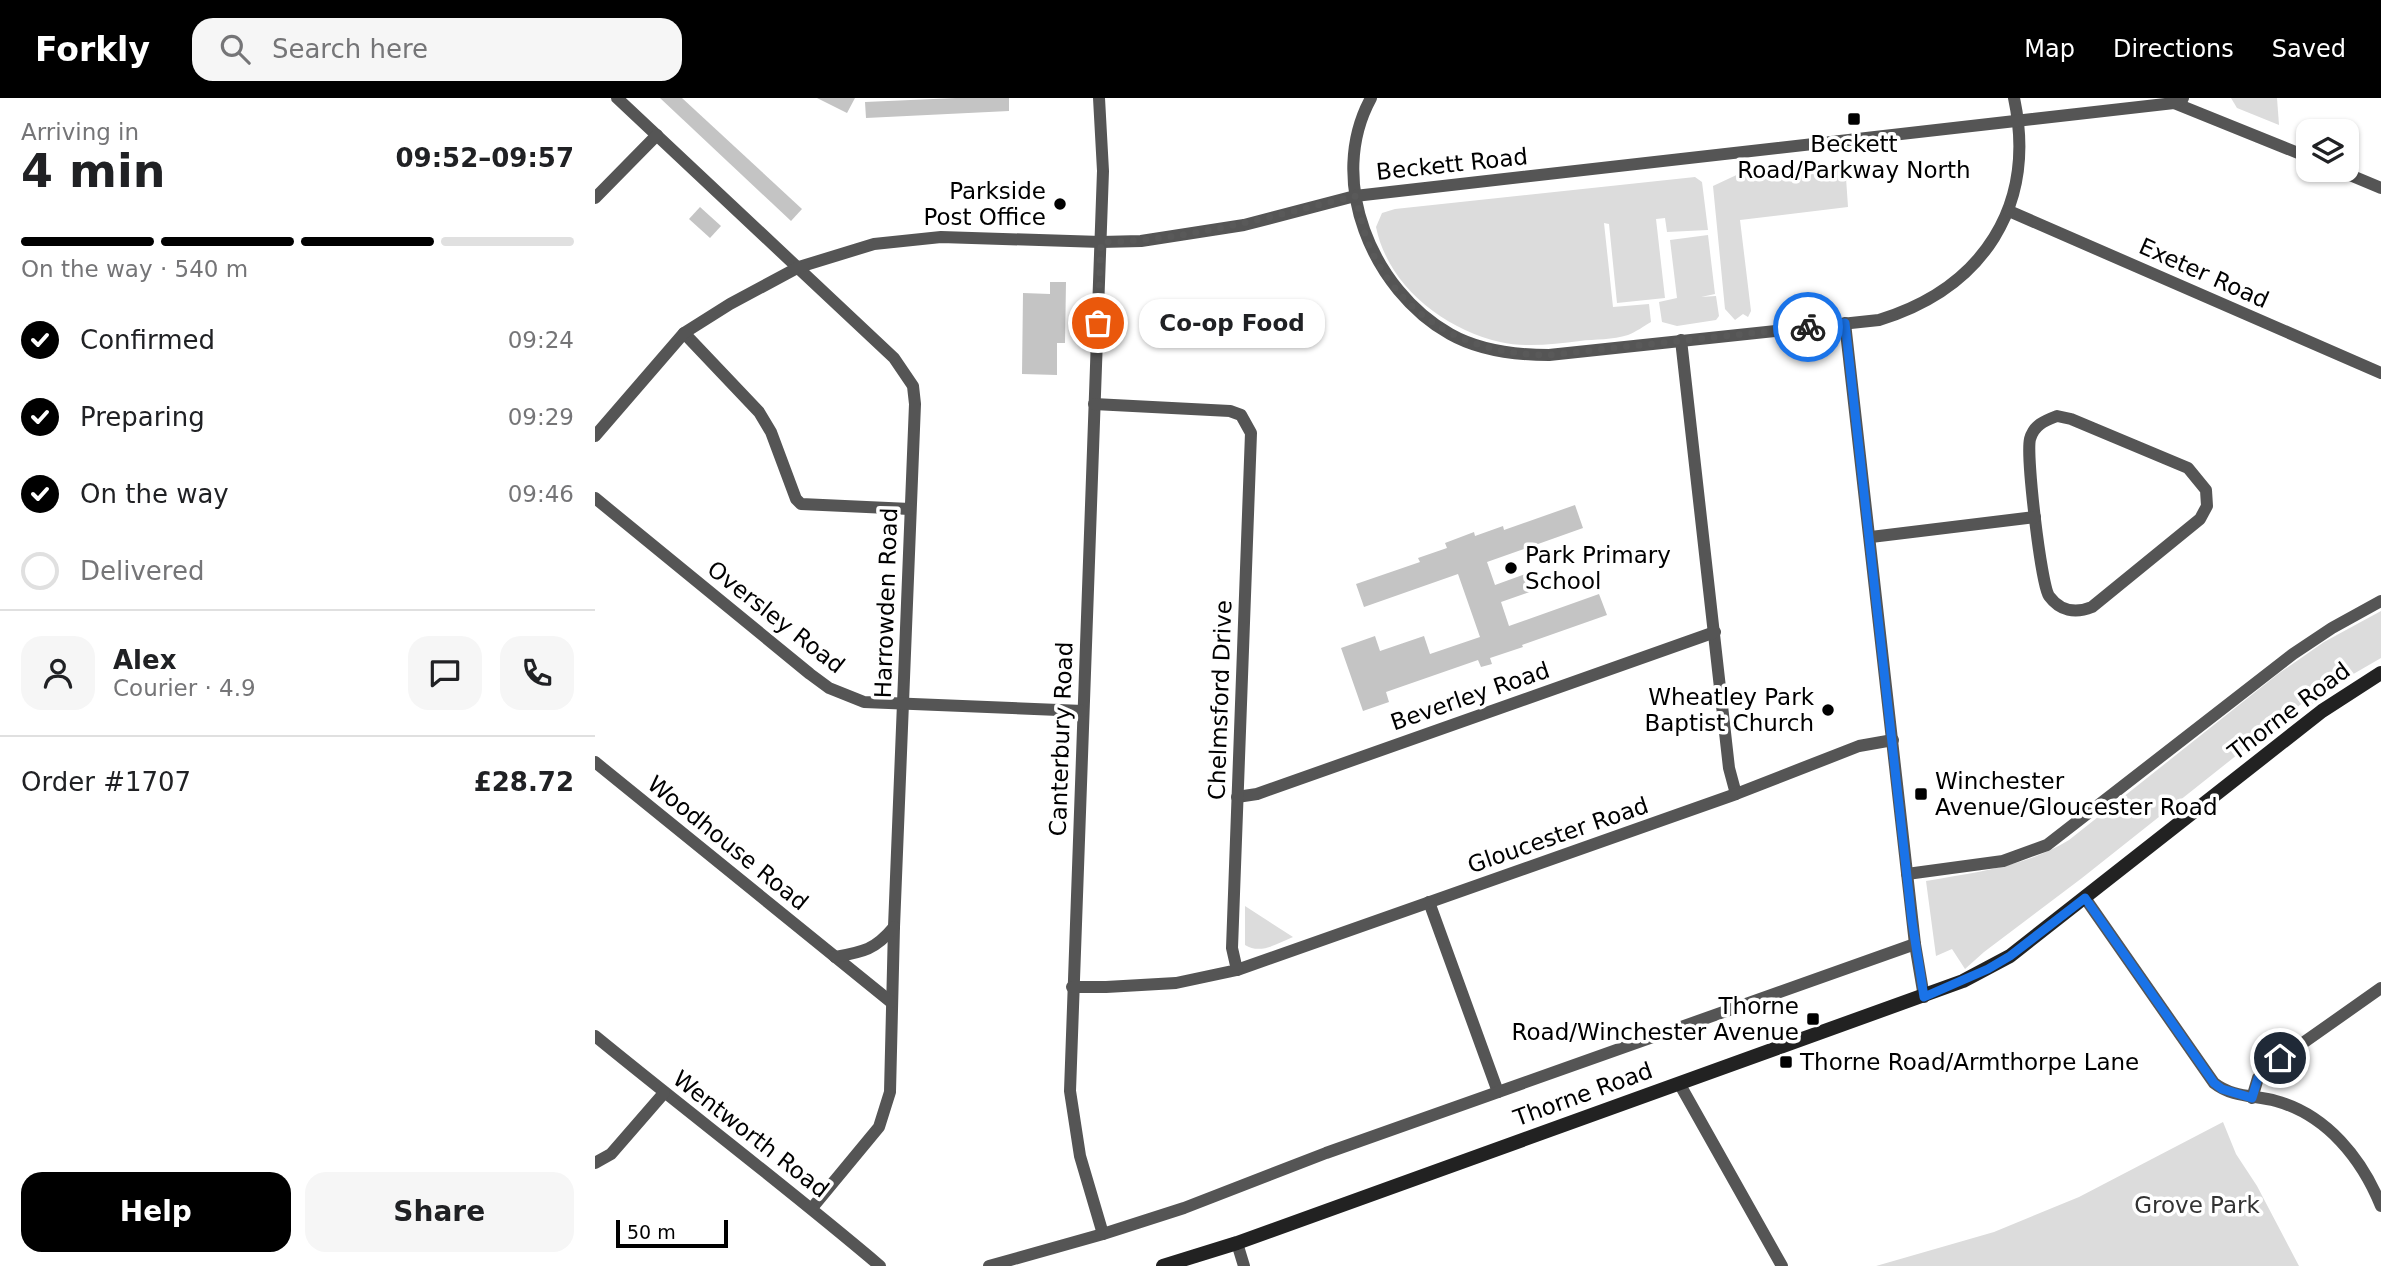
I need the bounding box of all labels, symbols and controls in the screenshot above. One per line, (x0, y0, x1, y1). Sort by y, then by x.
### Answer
search box (192, 18, 682, 81)
text: Forkly (35, 30, 150, 69)
icon: search (216, 30, 254, 68)
text: Search here (272, 34, 428, 64)
text: Map (2024, 35, 2075, 63)
text: Directions (2113, 35, 2234, 63)
text: Saved (2272, 35, 2346, 63)
marker: Beckett Road/Parkway North (1846, 111, 1862, 127)
text: Arriving in (21, 119, 139, 145)
map controls (2296, 119, 2359, 182)
button: layers (2296, 119, 2359, 182)
place label: Beckett Road/Parkway North (1737, 131, 1971, 183)
text: 09:52–09:57 (395, 143, 574, 173)
street label: Beckett Road (1375, 143, 1529, 185)
text: 4 min (21, 144, 165, 198)
place label: Parkside Post Office (923, 178, 1046, 230)
marker: Parkside Post Office (1052, 196, 1068, 212)
street label: Exeter Road (2135, 233, 2273, 313)
text: On the way · 540 m (21, 256, 248, 282)
courier (1773, 292, 1843, 362)
pin (1068, 293, 1128, 353)
callout: Co-op Food (1140, 299, 1325, 348)
icon: bag (1079, 304, 1117, 342)
icon: bike (1789, 308, 1827, 346)
text: Co-op Food (1159, 310, 1305, 336)
icon: check (21, 321, 59, 359)
text: Confirmed (80, 325, 215, 355)
text: 09:24 (508, 327, 574, 353)
icon: check (21, 398, 59, 436)
text: Preparing (80, 402, 205, 432)
text: 09:29 (508, 404, 574, 430)
icon: check (21, 475, 59, 513)
text: On the way (80, 479, 229, 509)
text: 09:46 (508, 481, 574, 507)
street label: Harrowden Road (870, 507, 902, 699)
place label: Park Primary School (1525, 542, 1671, 594)
text: Delivered (80, 556, 204, 586)
street label: Oversley Road (702, 556, 850, 678)
marker: Park Primary School (1503, 560, 1519, 576)
street label: Chelmsford Drive (1204, 600, 1236, 800)
button: person (21, 636, 95, 710)
button: chat (408, 636, 482, 710)
button: phone (500, 636, 574, 710)
street label: Canterbury Road (1045, 641, 1077, 837)
text: Alex (113, 645, 176, 675)
street label: Beverley Road (1387, 657, 1553, 735)
street label: Thorne Road (2222, 657, 2355, 766)
text: Courier · 4.9 (113, 675, 256, 701)
place label: Wheatley Park Baptist Church (1644, 684, 1815, 736)
marker: Wheatley Park Baptist Church (1820, 702, 1836, 718)
text: Order #1707 (21, 767, 191, 797)
text: £28.72 (474, 767, 574, 797)
place label: Winchester Avenue/Gloucester Road (1935, 768, 2218, 820)
street label: Woodhouse Road (643, 770, 813, 916)
marker: Winchester Avenue/Gloucester Road (1913, 786, 1929, 802)
street label: Gloucester Road (1464, 792, 1652, 878)
place label: Thorne Road/Winchester Avenue (1512, 993, 1799, 1045)
marker: Thorne Road/Winchester Avenue (1805, 1011, 1821, 1027)
pin (2250, 1028, 2310, 1088)
icon: home (2261, 1039, 2299, 1077)
place label: Thorne Road/Armthorpe Lane (1799, 1049, 2139, 1075)
marker: Thorne Road/Armthorpe Lane (1778, 1054, 1794, 1070)
street label: Thorne Road (1509, 1057, 1656, 1131)
street label: Wentworth Road (668, 1065, 834, 1203)
button: Help (21, 1172, 291, 1252)
button: Share (305, 1172, 574, 1252)
park label: Grove Park (2134, 1192, 2260, 1218)
scale bar (616, 1217, 728, 1249)
text: 50 m (627, 1221, 676, 1243)

